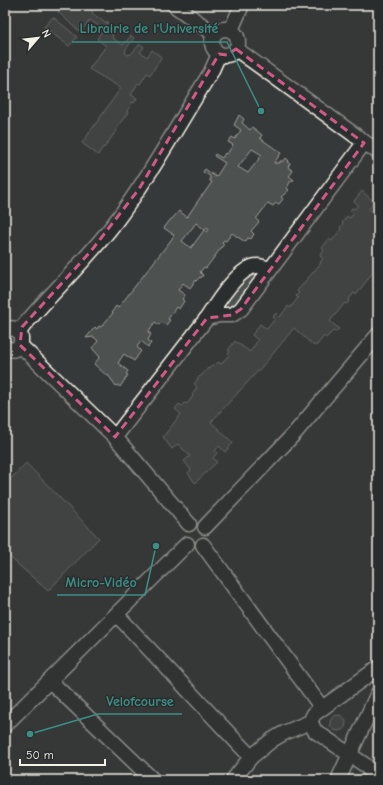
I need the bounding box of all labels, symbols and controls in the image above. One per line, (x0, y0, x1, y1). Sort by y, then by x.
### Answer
callout: Librairie de l'Université (72, 16, 227, 42)
north arrow (18, 18, 58, 58)
text: Librairie de l'Université (79, 20, 219, 37)
text: N (39, 27, 54, 40)
callout: Micro-Vidéo (57, 569, 145, 595)
text: Micro-Vidéo (65, 574, 137, 591)
callout: Velofcourse (98, 688, 182, 714)
text: Velofcourse (106, 693, 174, 710)
scale bar (20, 741, 105, 767)
text: 50 m (26, 748, 54, 762)

